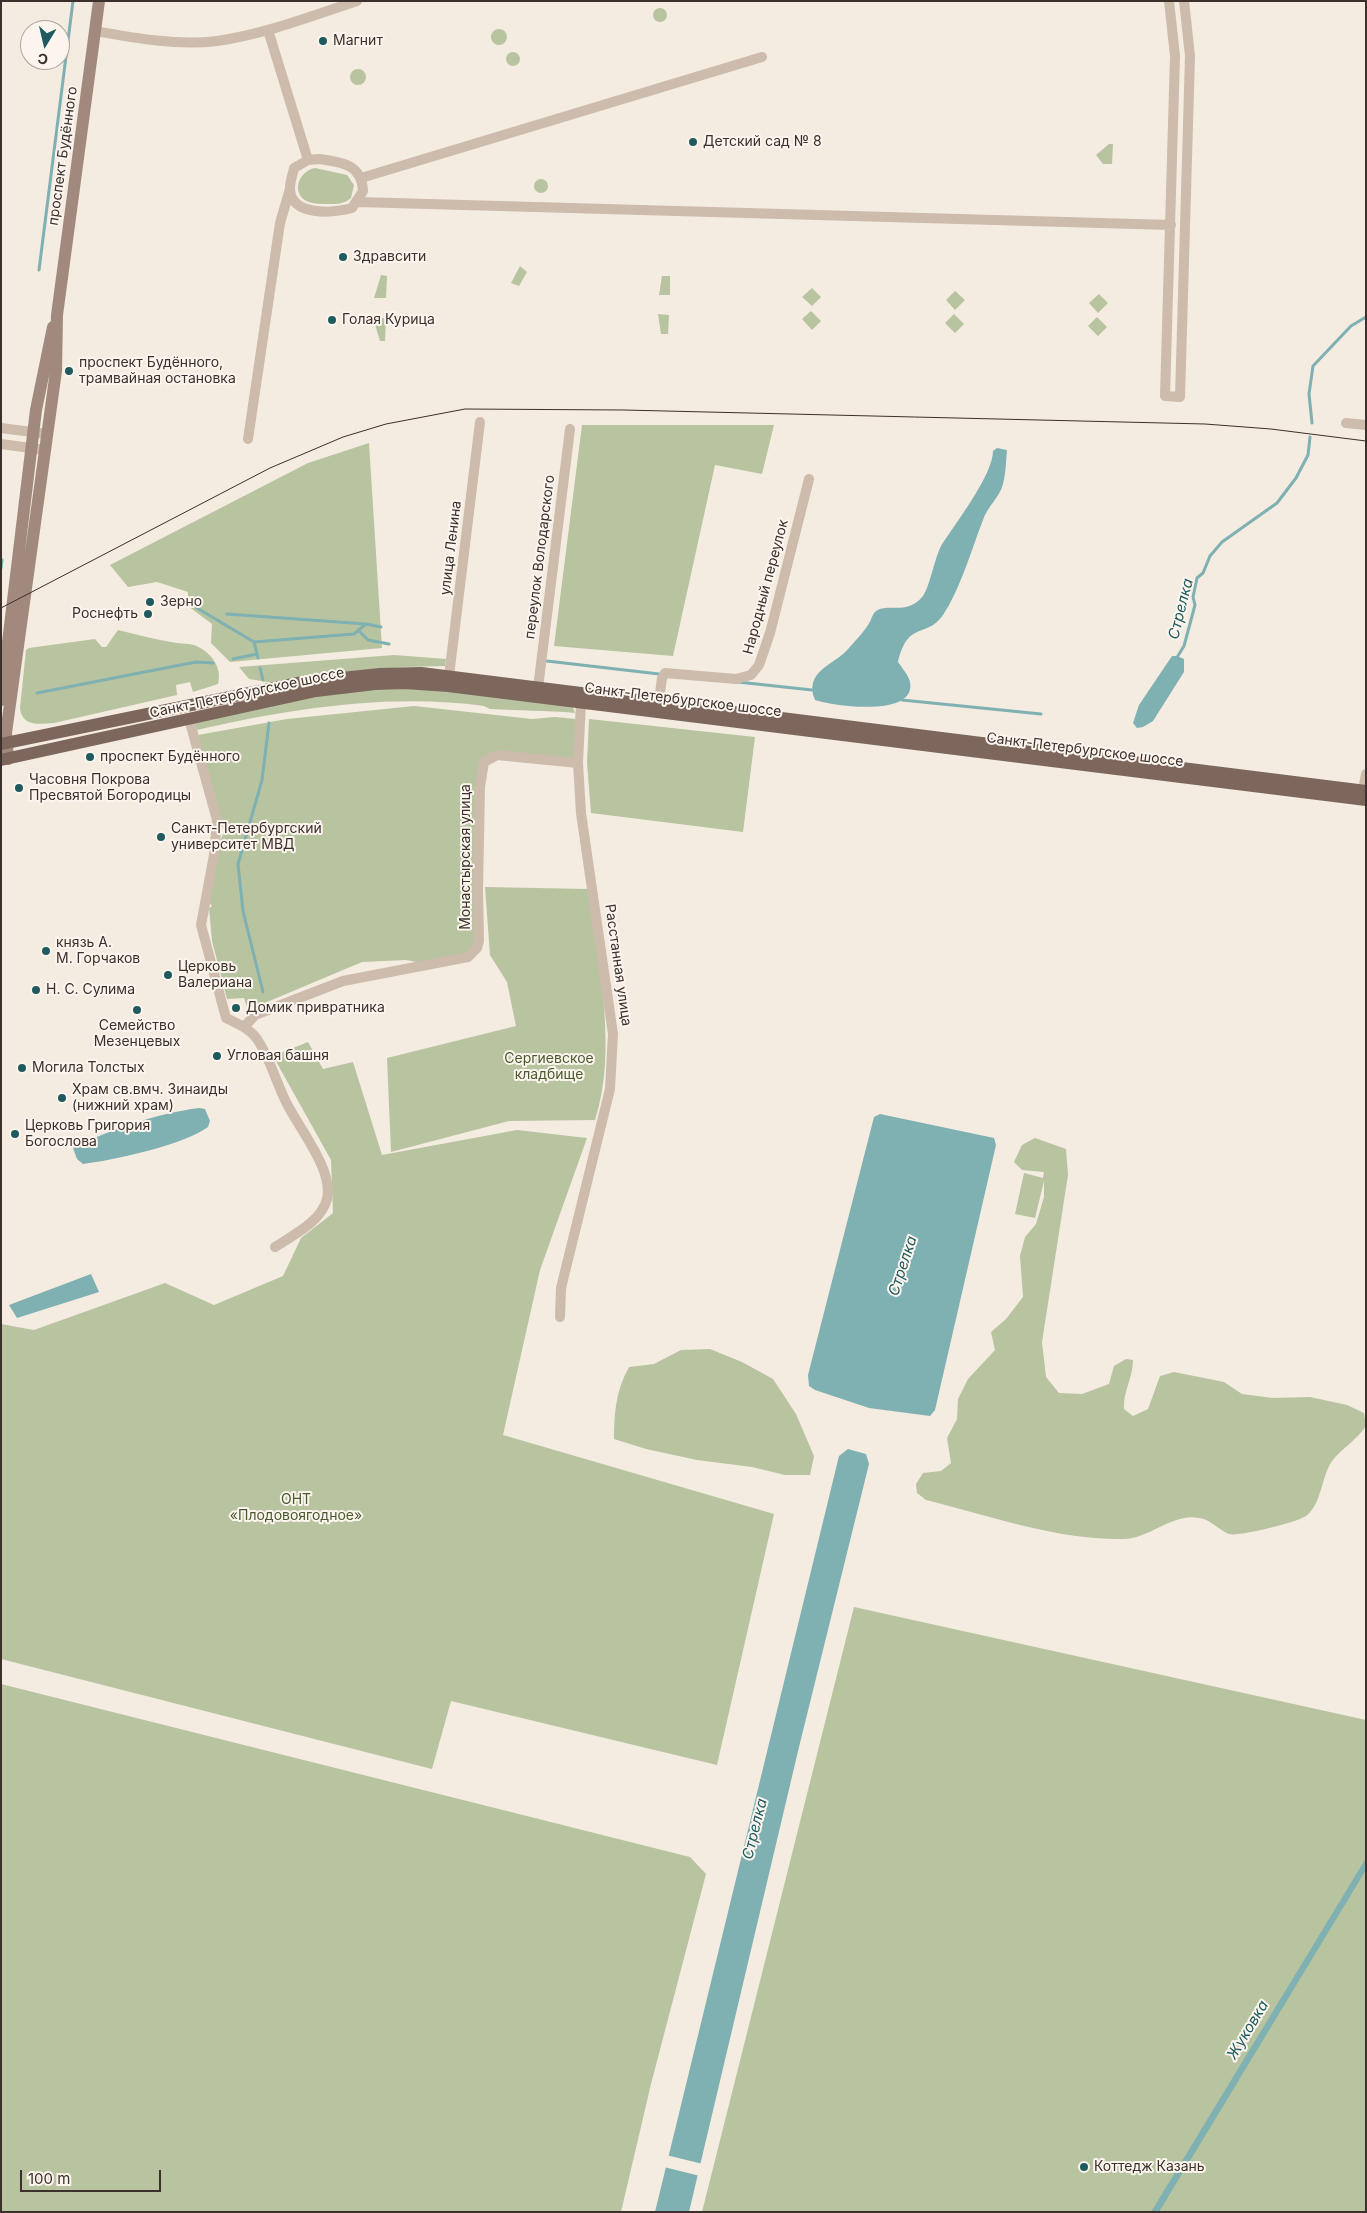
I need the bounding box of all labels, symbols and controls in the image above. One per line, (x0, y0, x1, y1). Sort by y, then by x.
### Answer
north arrow (20, 20, 70, 70)
place label: Магнит (333, 33, 383, 49)
marker: Магнит (317, 35, 329, 47)
text: С (36, 50, 49, 69)
street label: проспект Будённого (45, 85, 81, 227)
place label: Детский сад № 8 (703, 134, 822, 150)
marker: Детский сад № 8 (687, 136, 699, 148)
place label: Здравсити (353, 249, 426, 265)
marker: Здравсити (337, 251, 349, 263)
place label: Голая Курица (342, 312, 435, 328)
marker: Голая Курица (326, 314, 338, 326)
place label: проспект Будённого, трамвайная остановка (79, 355, 236, 388)
marker: проспект Будённого, трамвайная остановка (63, 365, 75, 377)
street label: переулок Володарского (522, 474, 558, 640)
street label: улица Ленина (437, 500, 465, 596)
street label: Народный переулок (740, 518, 792, 656)
water label: Стрелка (1165, 577, 1197, 641)
place label: Зерно (160, 594, 202, 610)
marker: Зерно (144, 596, 156, 608)
place label: Роснефть (72, 606, 138, 622)
marker: Роснефть (142, 608, 154, 620)
street label: Санкт-Петербургское шоссе (148, 664, 346, 722)
street label: Санкт-Петербургское шоссе (584, 680, 782, 720)
street label: Санкт-Петербургское шоссе (986, 730, 1184, 770)
place label: проспект Будённого (100, 749, 240, 765)
marker: проспект Будённого (84, 751, 96, 763)
place label: Часовня Покрова Пресвятой Богородицы (29, 772, 191, 804)
marker: Часовня Покрова Пресвятой Богородицы (13, 782, 25, 794)
street label: Монастырская улица (458, 784, 474, 930)
place label: Санкт-Петербургский университет МВД (171, 821, 322, 854)
marker: Санкт-Петербургский университет МВД (155, 831, 167, 843)
street label: Расстанная улица (601, 903, 635, 1027)
place label: князь А. М. Горчаков (56, 935, 140, 968)
marker: князь А. М. Горчаков (40, 945, 52, 957)
place label: Церковь Валериана (178, 959, 252, 992)
marker: Церковь Валериана (162, 969, 174, 981)
place label: Н. С. Сулима (46, 982, 135, 998)
marker: Н. С. Сулима (30, 984, 42, 996)
place label: Домик привратника (246, 1000, 385, 1016)
marker: Домик привратника (230, 1002, 242, 1014)
marker: Семейство Мезенцевых (131, 1004, 143, 1016)
place label: Семейство Мезенцевых (94, 1018, 180, 1050)
place label: Угловая башня (227, 1048, 329, 1064)
marker: Угловая башня (211, 1050, 223, 1062)
park label: Сергиевское кладбище (504, 1051, 594, 1084)
place label: Могила Толстых (32, 1060, 145, 1076)
marker: Могила Толстых (16, 1062, 28, 1074)
place label: Храм св.вмч. Зинаиды (нижний храм) (72, 1082, 228, 1114)
marker: Храм св.вмч. Зинаиды (нижний храм) (56, 1092, 68, 1104)
place label: Церковь Григория Богослова (25, 1118, 150, 1150)
marker: Церковь Григория Богослова (9, 1128, 21, 1140)
water label: Стрелка (885, 1234, 921, 1298)
park label: ОНТ «Плодовоягодное» (230, 1492, 362, 1524)
water label: Стрелка (739, 1797, 771, 1861)
water label: Жуковка (1223, 1997, 1273, 2063)
place label: Коттедж Казань (1094, 2159, 1205, 2175)
scale bar (22, 2160, 164, 2192)
marker: Коттедж Казань (1078, 2161, 1090, 2173)
text: 100 m (28, 2169, 70, 2188)

